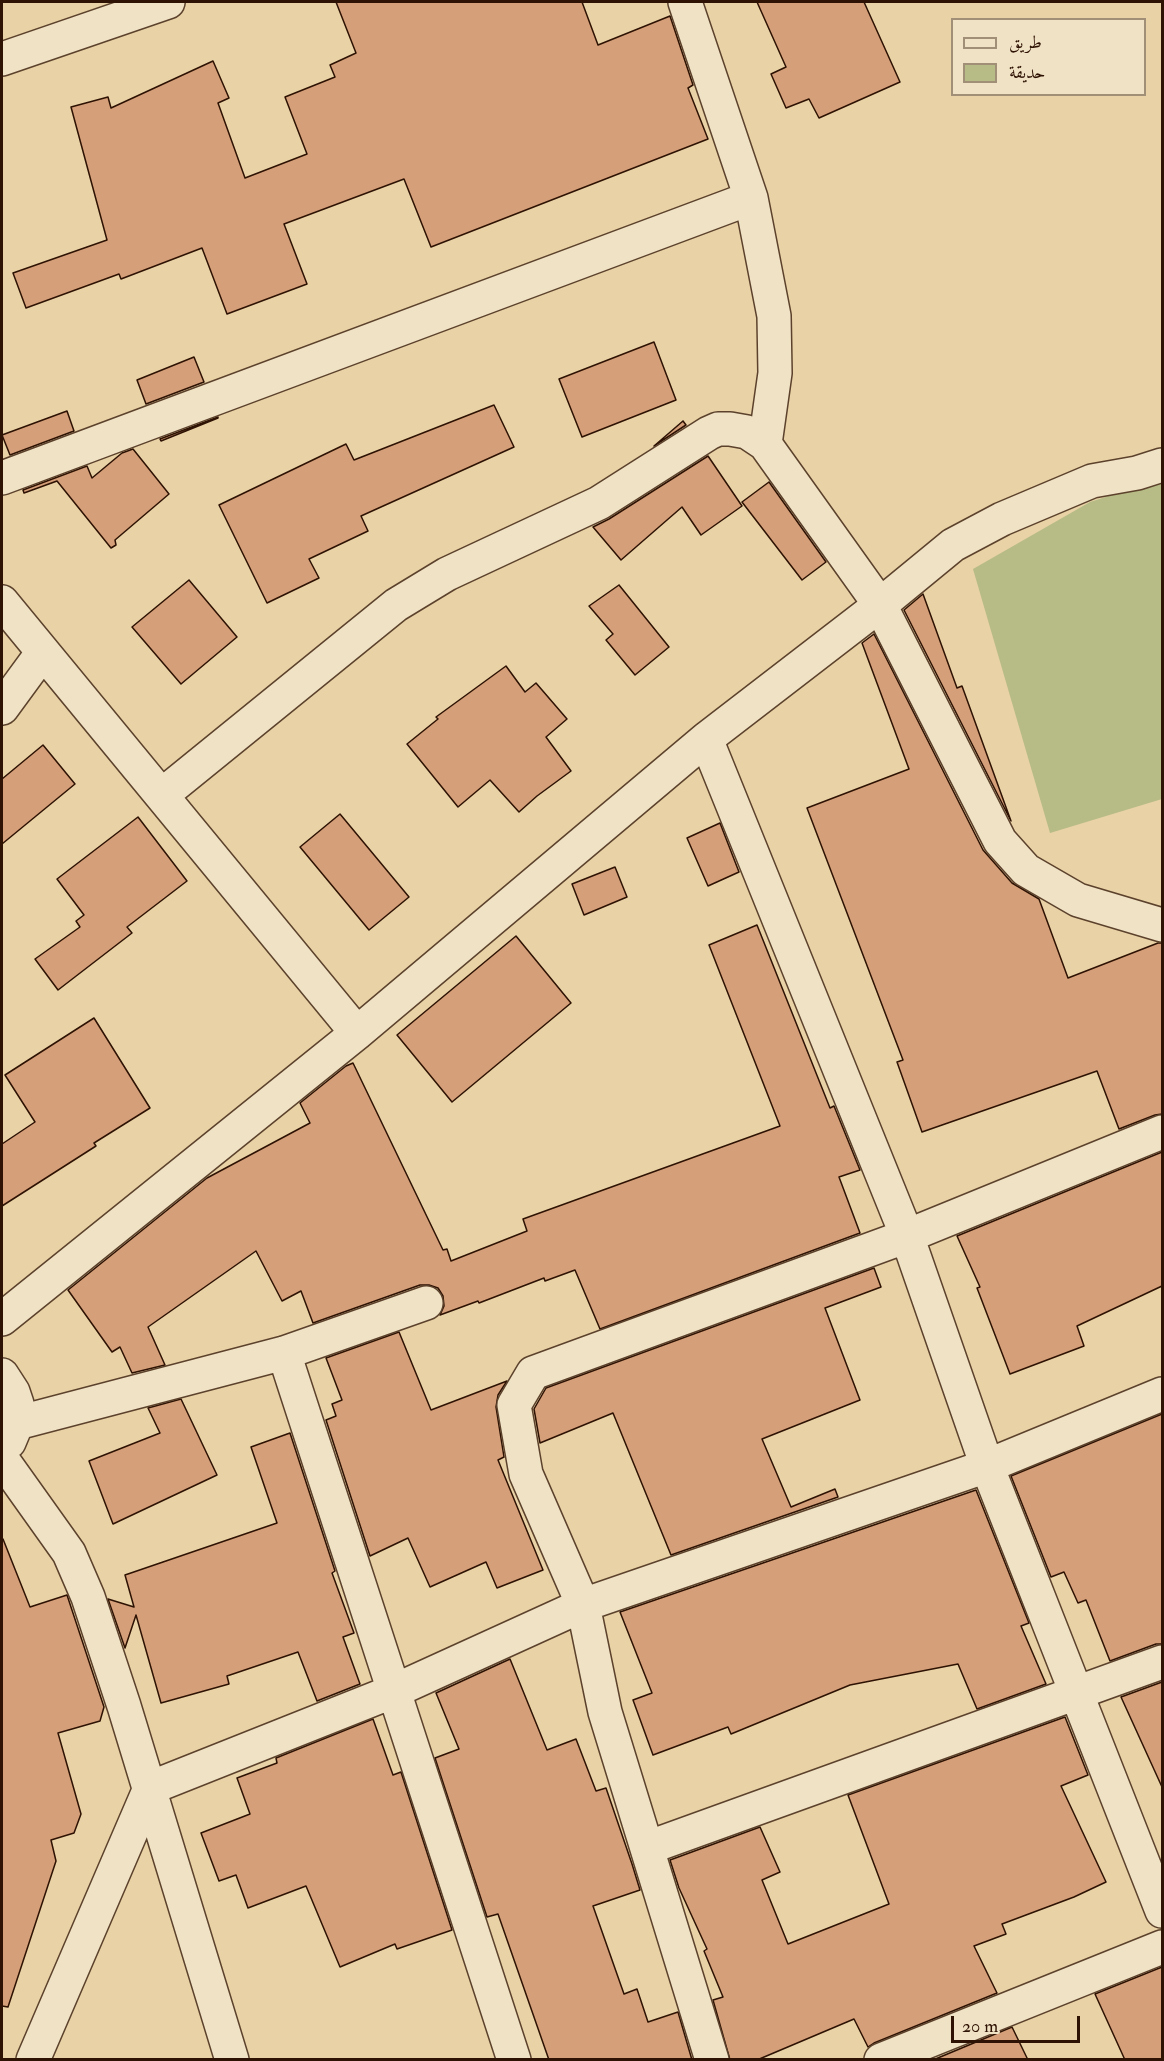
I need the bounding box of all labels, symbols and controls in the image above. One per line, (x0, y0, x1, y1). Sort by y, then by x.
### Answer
legend (951, 18, 1146, 96)
text: طريق (1009, 31, 1042, 54)
text: حديقة (1009, 61, 1045, 84)
scale bar (954, 2004, 1083, 2042)
text: 20 m (962, 2015, 998, 2038)

